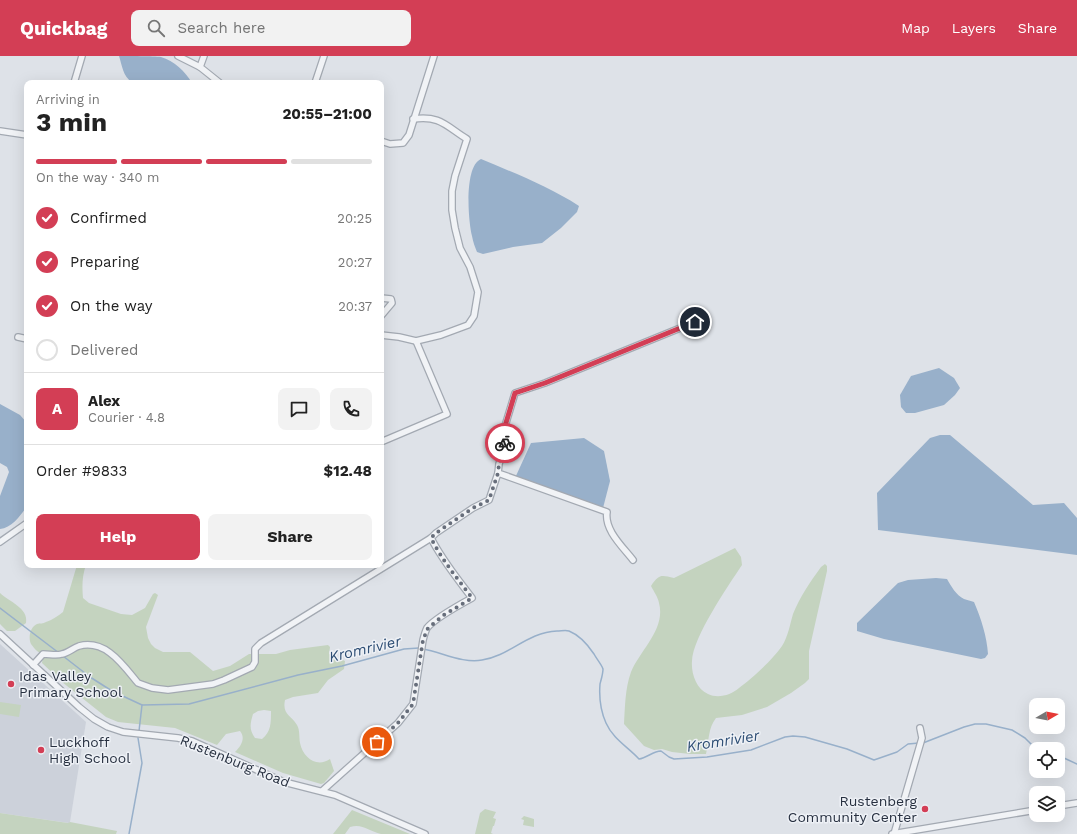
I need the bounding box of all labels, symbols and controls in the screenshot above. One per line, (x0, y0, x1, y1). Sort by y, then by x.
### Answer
search box (131, 10, 411, 46)
text: Quickbag (20, 17, 107, 40)
icon: search (145, 17, 167, 39)
text: Search here (177, 19, 265, 37)
text: Map (901, 20, 930, 36)
text: Layers (952, 20, 996, 36)
text: Share (1018, 20, 1057, 36)
text: Arriving in (36, 92, 100, 107)
text: 20:55–21:00 (282, 105, 372, 123)
text: 3 min (36, 107, 107, 137)
text: On the way · 340 m (36, 170, 159, 185)
icon: check (36, 207, 58, 229)
text: Confirmed (70, 209, 147, 227)
text: 20:25 (337, 211, 372, 226)
icon: check (36, 251, 58, 273)
text: Preparing (70, 253, 139, 271)
text: 20:27 (338, 255, 372, 270)
icon: check (36, 295, 58, 317)
text: On the way (70, 297, 152, 315)
text: 20:37 (338, 299, 372, 314)
pin (678, 305, 712, 339)
icon: home (684, 311, 706, 333)
text: Delivered (70, 341, 138, 359)
button: chat (278, 388, 320, 430)
button: phone (330, 388, 372, 430)
text: Alex (88, 392, 120, 410)
text: A (52, 400, 62, 418)
text: Courier · 4.8 (88, 410, 165, 425)
courier (485, 423, 525, 463)
icon: bike (494, 432, 516, 454)
text: Order #9833 (36, 462, 127, 480)
text: $12.48 (324, 462, 372, 480)
button: Help (36, 514, 200, 560)
button: Share (208, 514, 372, 560)
water label: Kromrivier (327, 632, 404, 666)
place label: Idas Valley Primary School (19, 668, 123, 700)
marker: Idas Valley Primary School (6, 679, 16, 689)
north arrow (1029, 698, 1065, 734)
map controls (1029, 698, 1065, 822)
pin (360, 725, 394, 759)
water label: Kromrivier (685, 726, 762, 756)
icon: bag (366, 731, 388, 753)
street label: Rustenburg Road (178, 732, 292, 790)
place label: Luckhoff High School (49, 734, 131, 766)
button: locate (1029, 742, 1065, 778)
marker: Luckhoff High School (36, 745, 46, 755)
button: layers (1029, 786, 1065, 822)
place label: Rustenberg Community Center (788, 793, 918, 825)
marker: Rustenberg Community Center (920, 804, 930, 814)

